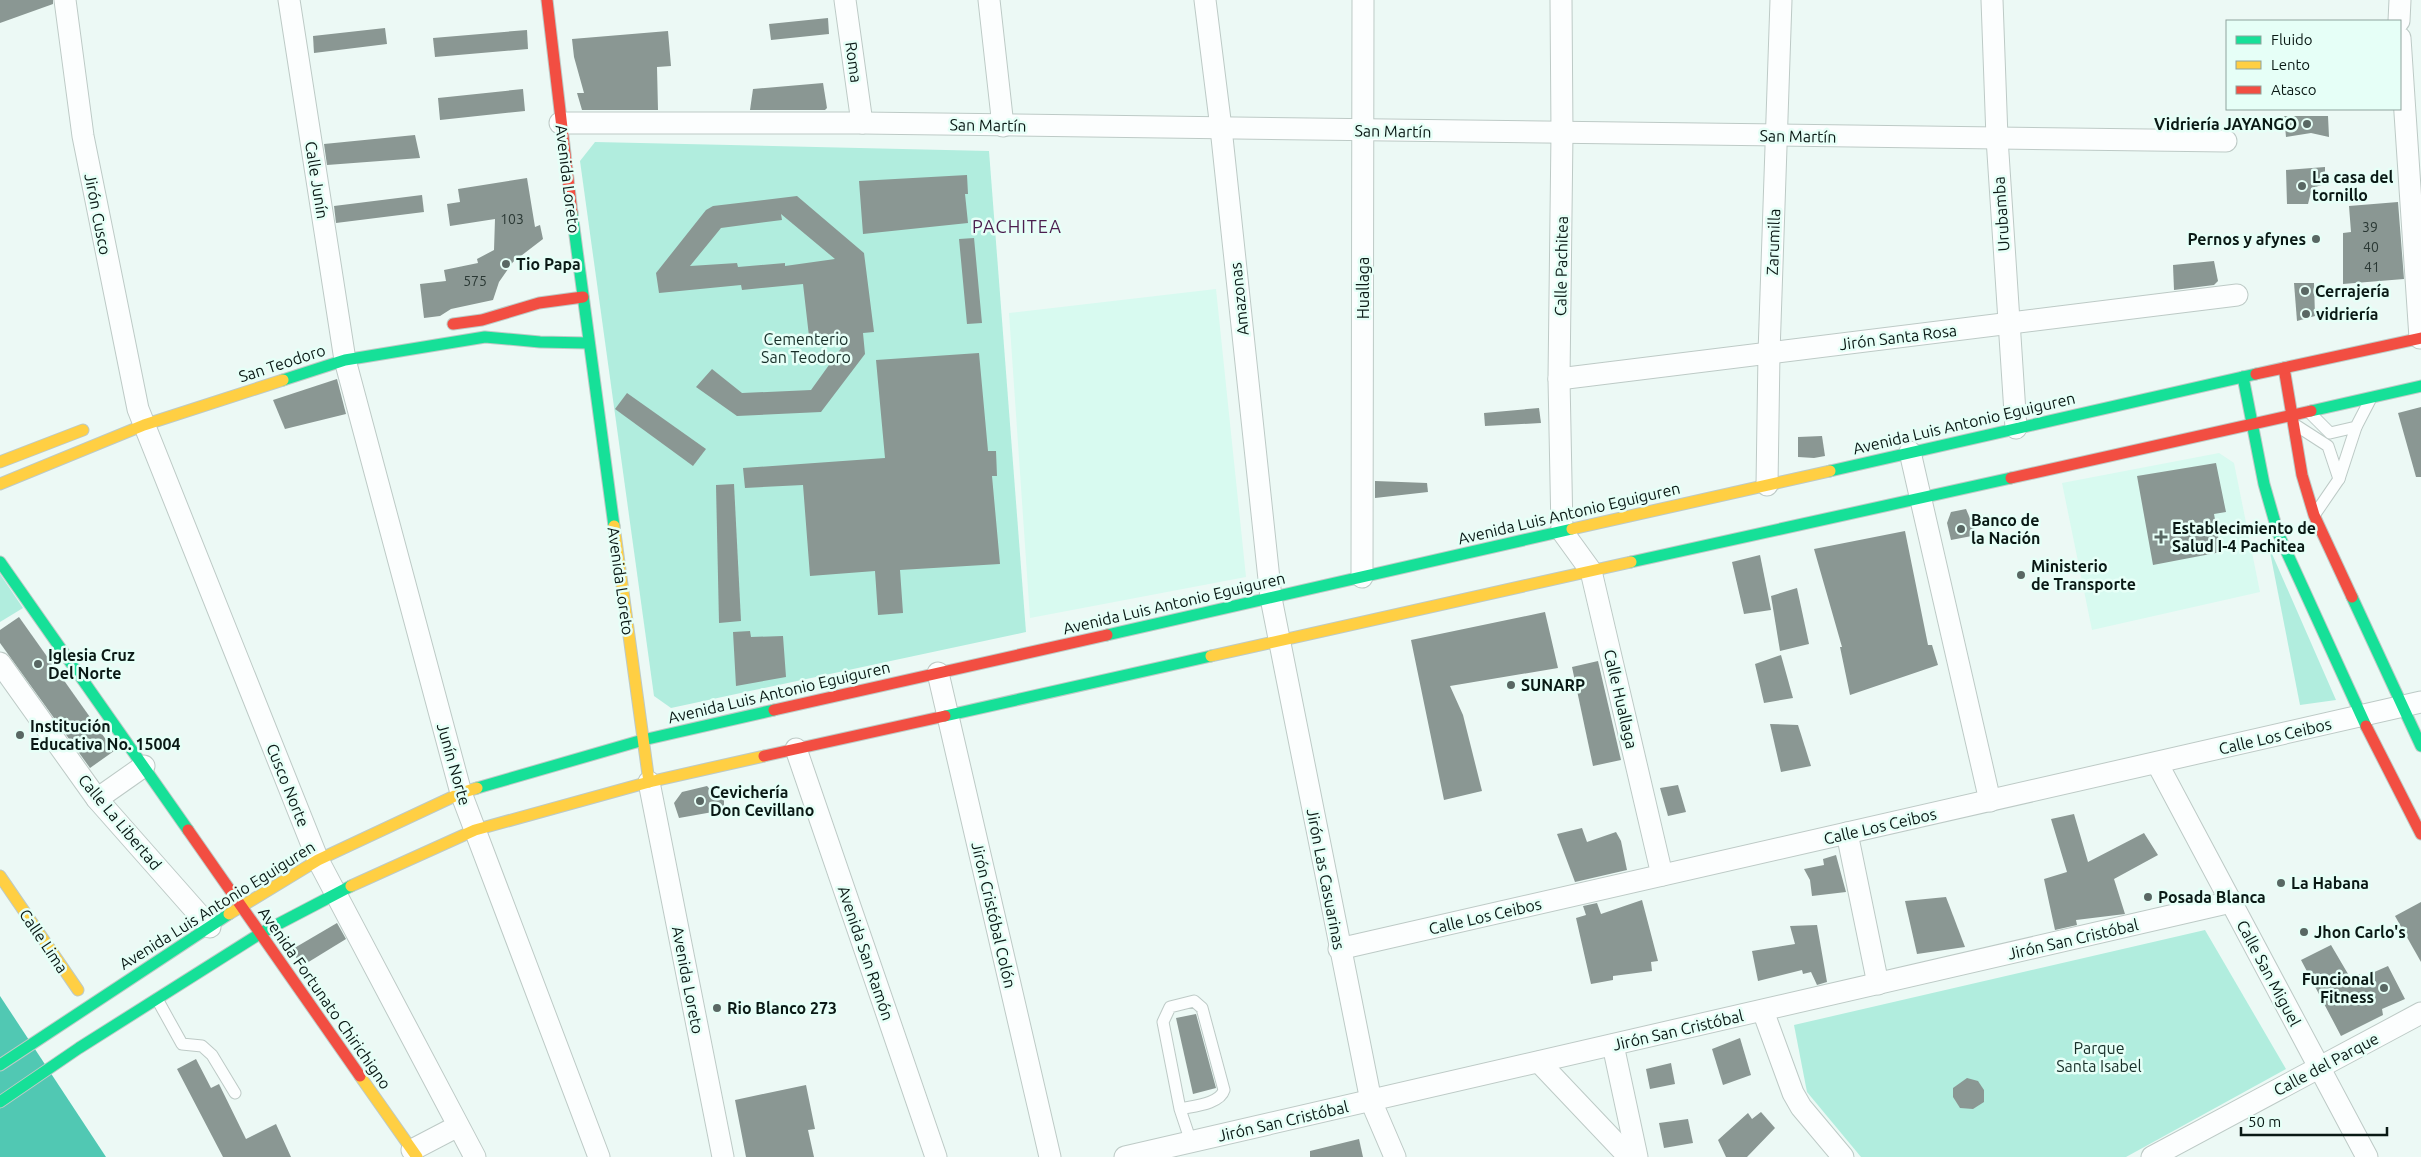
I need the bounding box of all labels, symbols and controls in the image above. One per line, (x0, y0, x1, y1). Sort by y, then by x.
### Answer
legend (2226, 20, 2401, 110)
text: Fluido (2271, 31, 2313, 48)
street label: Roma (842, 40, 866, 84)
text: Lento (2271, 56, 2310, 73)
text: Atasco (2271, 81, 2317, 98)
street label: San Martín (949, 115, 1027, 135)
place label: Vidriería JAYANGO (2154, 115, 2297, 133)
marker: Vidriería JAYANGO (2301, 118, 2313, 130)
street label: San Martín (1354, 121, 1432, 141)
street label: Avenida Loreto (552, 124, 584, 234)
street label: San Martín (1759, 126, 1837, 146)
street label: Calle Junín (302, 140, 332, 220)
place label: La casa del tornillo (2312, 168, 2393, 204)
street label: Jirón Cusco (81, 172, 115, 256)
street label: Urubamba (1989, 176, 2013, 252)
marker: La casa del tornillo (2296, 180, 2308, 192)
street label: Zarumilla (1763, 208, 1783, 276)
house number: 103 (500, 211, 524, 227)
district label: PACHITEA (972, 216, 1062, 236)
street label: Calle Pachitea (1551, 216, 1571, 316)
house number: 39 (2362, 219, 2378, 235)
place label: Pernos y afynes (2187, 230, 2306, 248)
marker: Pernos y afynes (2310, 233, 2322, 245)
house number: 40 (2363, 239, 2379, 255)
place label: Tio Papa (516, 255, 581, 273)
street label: Huallaga (1354, 257, 1372, 319)
marker: Tio Papa (500, 258, 512, 270)
house number: 41 (2364, 259, 2380, 275)
street label: Amazonas (1226, 262, 1252, 336)
house number: 575 (463, 273, 487, 289)
place label: Cerrajería (2315, 282, 2390, 300)
marker: Cerrajería (2299, 285, 2311, 297)
place label: vidriería (2316, 305, 2379, 323)
marker: vidriería (2300, 308, 2312, 320)
street label: Jirón Santa Rosa (1838, 321, 1958, 353)
park label: Cementerio San Teodoro (761, 330, 851, 366)
street label: San Teodoro (236, 341, 328, 385)
street label: Avenida Luis Antonio Eguiguren (1851, 389, 2077, 457)
street label: Avenida Luis Antonio Eguiguren (1456, 479, 1682, 547)
place label: Banco de la Nación (1971, 511, 2040, 547)
place label: Establecimiento de Salud I-4 Pachitea (2172, 519, 2316, 555)
marker: Banco de la Nación (1955, 523, 1967, 535)
street label: Avenida Loreto (604, 526, 638, 636)
marker: Establecimiento de Salud I-4 Pachitea (2154, 530, 2168, 544)
place label: Ministerio de Transporte (2031, 557, 2136, 593)
street label: Avenida Luis Antonio Eguiguren (1061, 569, 1287, 637)
marker: Ministerio de Transporte (2015, 569, 2027, 581)
place label: Iglesia Cruz Del Norte (48, 646, 135, 682)
street label: Calle Huallaga (1601, 648, 1641, 750)
marker: Iglesia Cruz Del Norte (32, 658, 44, 670)
street label: Avenida Luis Antonio Eguiguren (666, 658, 892, 726)
place label: SUNARP (1521, 676, 1585, 694)
marker: SUNARP (1505, 679, 1517, 691)
street label: Calle Los Ceibos (2217, 714, 2333, 758)
place label: Institución Educativa No. 15004 (30, 717, 181, 753)
street label: Junín Norte (434, 721, 474, 807)
marker: Institución Educativa No. 15004 (14, 729, 26, 741)
street label: Cusco Norte (263, 741, 313, 829)
street label: Calle La Libertad (75, 771, 165, 873)
place label: Cevichería Don Cevillano (710, 783, 814, 819)
marker: Cevichería Don Cevillano (694, 795, 706, 807)
street label: Calle Los Ceibos (1822, 804, 1938, 848)
street label: Jirón Las Casuarinas (1303, 807, 1349, 951)
street label: Avenida Luis Antonio Eguiguren (116, 837, 318, 973)
street label: Jirón Cristóbal Colón (968, 840, 1020, 990)
place label: La Habana (2291, 874, 2369, 892)
marker: La Habana (2275, 877, 2287, 889)
street label: Avenida San Ramón (835, 883, 897, 1023)
place label: Posada Blanca (2158, 888, 2266, 906)
marker: Posada Blanca (2142, 891, 2154, 903)
street label: Calle Los Ceibos (1427, 894, 1543, 938)
street label: Avenida Fortunato Chirichigno (255, 904, 395, 1092)
street label: Calle Lima (16, 906, 72, 976)
street label: Jirón San Cristóbal (2006, 915, 2140, 963)
street label: Calle San Miguel (2233, 917, 2305, 1029)
place label: Jhon Carlo's (2314, 923, 2406, 941)
street label: Avenida Loreto (669, 925, 707, 1035)
marker: Jhon Carlo's (2298, 926, 2310, 938)
place label: Funcional Fitness (2302, 970, 2374, 1006)
marker: Funcional Fitness (2378, 982, 2390, 994)
place label: Rio Blanco 273 (727, 999, 837, 1017)
marker: Rio Blanco 273 (711, 1002, 723, 1014)
street label: Jirón San Cristóbal (1611, 1006, 1745, 1054)
street label: Calle del Parque (2271, 1029, 2381, 1099)
park label: Parque Santa Isabel (2056, 1039, 2142, 1075)
street label: Jirón San Cristóbal (1216, 1097, 1350, 1145)
scale bar (2241, 1104, 2387, 1136)
text: 50 m (2248, 1113, 2281, 1130)

